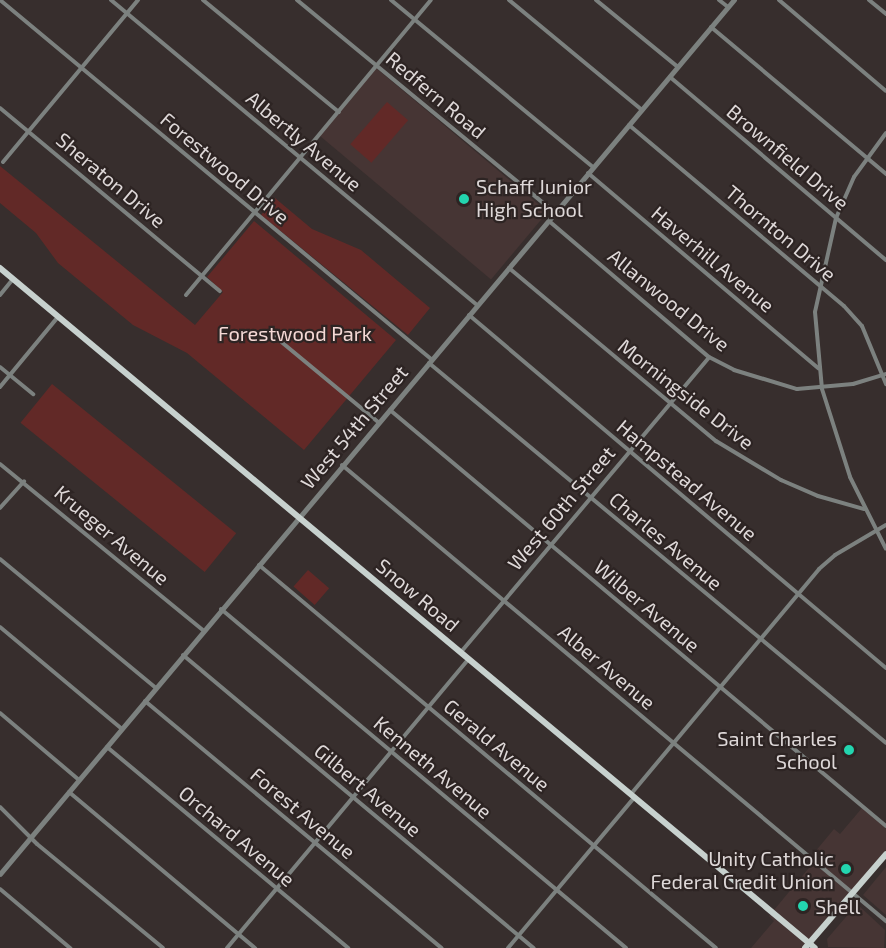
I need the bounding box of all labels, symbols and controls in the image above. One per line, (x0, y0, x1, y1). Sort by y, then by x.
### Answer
street label: Redfern Road (381, 46, 491, 144)
street label: Albertly Avenue (241, 86, 367, 196)
street label: Brownfield Drive (722, 99, 854, 215)
street label: Forestwood Drive (156, 107, 294, 229)
street label: Sheraton Drive (52, 127, 170, 233)
place label: Schaff Junior High School (476, 175, 592, 222)
street label: Thornton Drive (721, 180, 841, 286)
marker: Schaff Junior High School (457, 192, 471, 206)
street label: Haverhill Avenue (646, 200, 780, 318)
street label: Allanwood Drive (603, 244, 735, 356)
park label: Forestwood Park (218, 321, 372, 345)
street label: Morningside Drive (613, 334, 759, 454)
street label: West 54th Street (295, 360, 413, 494)
street label: Hampstead Avenue (612, 414, 762, 546)
street label: West 60th Street (502, 441, 620, 575)
street label: Krueger Avenue (49, 480, 175, 590)
street label: Charles Avenue (605, 487, 727, 595)
street label: Snow Road (372, 553, 464, 637)
street label: Wilber Avenue (589, 555, 705, 657)
street label: Alber Avenue (553, 619, 661, 715)
street label: Gerald Avenue (439, 694, 555, 796)
street label: Kenneth Avenue (369, 711, 497, 823)
place label: Saint Charles School (717, 726, 837, 773)
street label: Gilbert Avenue (309, 738, 427, 842)
marker: Saint Charles School (842, 743, 856, 757)
street label: Forest Avenue (246, 762, 360, 864)
street label: Orchard Avenue (174, 780, 300, 892)
place label: Unity Catholic Federal Credit Union (650, 846, 834, 893)
marker: Unity Catholic Federal Credit Union (839, 862, 853, 876)
place label: Shell (815, 894, 860, 918)
marker: Shell (796, 899, 810, 913)

